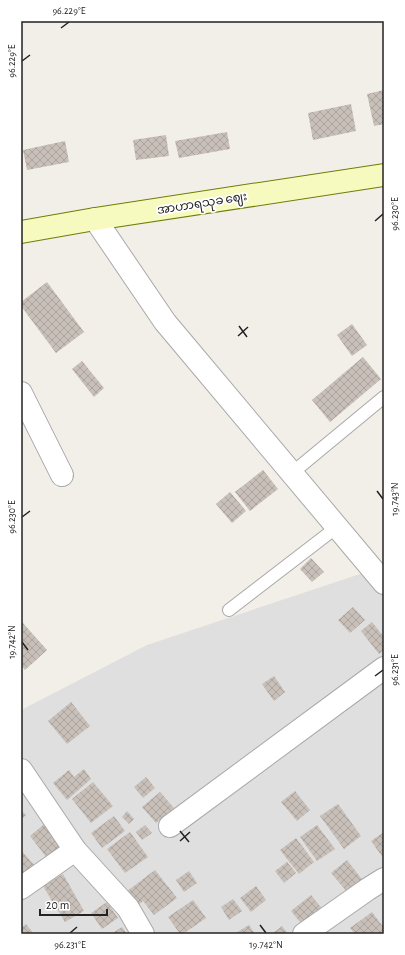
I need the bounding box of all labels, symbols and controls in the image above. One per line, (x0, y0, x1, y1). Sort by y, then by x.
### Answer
text: 96.229°E (52, 6, 86, 16)
text: 96.229°E (7, 44, 17, 78)
street label: အာဟာရသုခ ဈေး (156, 190, 249, 220)
text: 96.230°E (390, 197, 400, 231)
text: 19.743°N (390, 482, 400, 516)
text: 96.230°E (7, 500, 17, 534)
text: 19.742°N (7, 625, 17, 659)
text: 96.231°E (390, 654, 400, 686)
scale bar (40, 891, 107, 917)
text: 20 m (46, 899, 69, 911)
text: 96.231°E (54, 940, 86, 950)
text: 19.742°N (249, 940, 283, 950)

